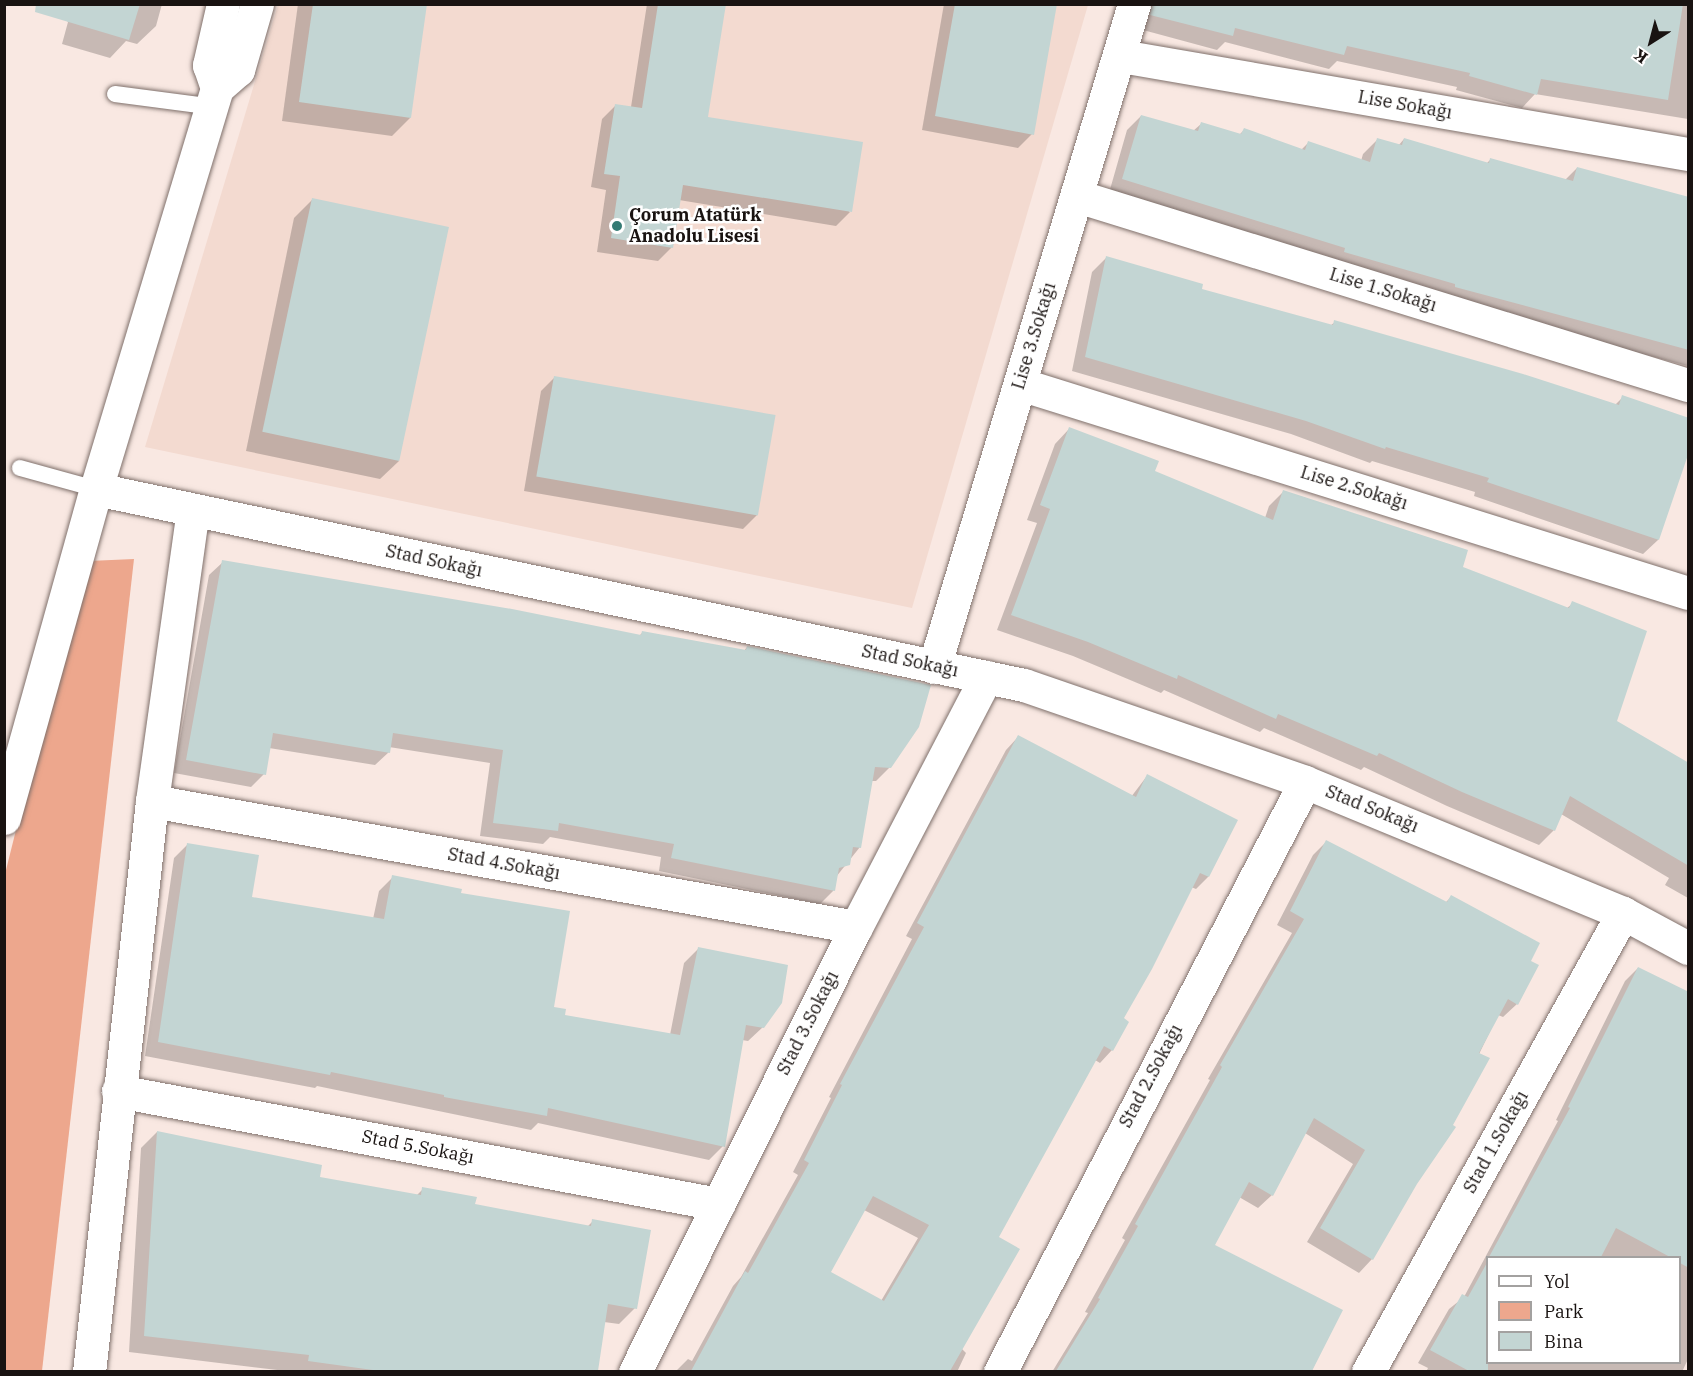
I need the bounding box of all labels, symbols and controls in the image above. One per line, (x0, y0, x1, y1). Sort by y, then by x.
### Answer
north arrow (1621, 12, 1681, 72)
text: K (1630, 45, 1651, 68)
street label: Lise Sokağı (1356, 86, 1454, 124)
place label: Çorum Atatürk Anadolu Lisesi (629, 205, 761, 248)
marker: Çorum Atatürk Anadolu Lisesi (610, 219, 624, 233)
street label: Lise 1.Sokağı (1327, 263, 1439, 317)
street label: Lise 3.Sokağı (1007, 280, 1061, 392)
street label: Lise 2.Sokağı (1298, 461, 1410, 515)
street label: Stad Sokağı (384, 540, 484, 582)
street label: Stad Sokağı (860, 640, 960, 682)
street label: Stad Sokağı (1322, 781, 1422, 837)
street label: Stad 4.Sokağı (446, 843, 562, 885)
street label: Stad 3.Sokağı (772, 967, 844, 1079)
street label: Stad 2.Sokağı (1115, 1021, 1187, 1131)
street label: Stad 1.Sokağı (1459, 1087, 1533, 1197)
street label: Stad 5.Sokağı (360, 1126, 476, 1168)
legend (1486, 1256, 1681, 1364)
text: Yol (1544, 1270, 1570, 1293)
text: Park (1544, 1300, 1583, 1323)
text: Bina (1544, 1330, 1583, 1353)

